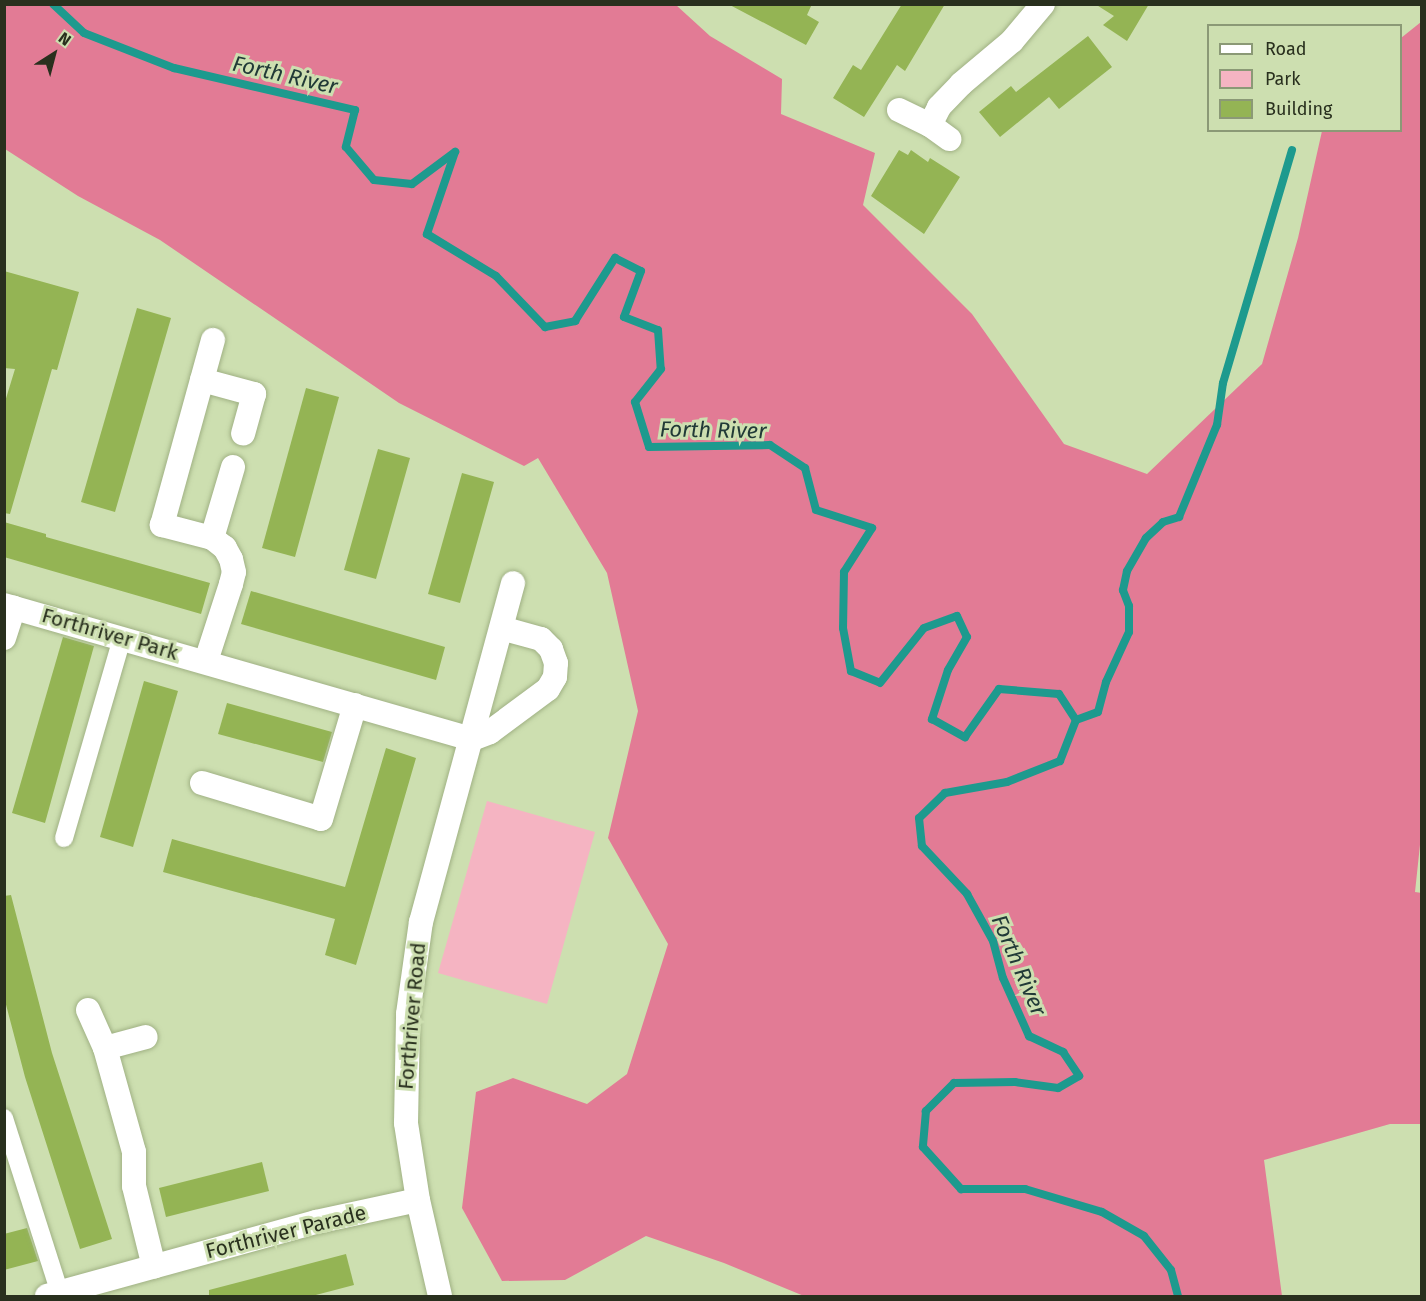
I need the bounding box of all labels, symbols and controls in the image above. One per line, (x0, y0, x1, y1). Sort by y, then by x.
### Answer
north arrow (24, 24, 84, 84)
legend (1207, 24, 1402, 132)
text: N (55, 28, 75, 50)
text: Road (1265, 38, 1307, 60)
water label: Forth River (230, 50, 340, 100)
text: Park (1265, 68, 1300, 90)
text: Building (1265, 98, 1332, 120)
water label: Forth River (659, 416, 767, 444)
street label: Forthriver Park (39, 603, 181, 665)
water label: Forth River (986, 911, 1052, 1019)
street label: Forthriver Road (393, 941, 431, 1091)
street label: Forthriver Parade (203, 1200, 369, 1264)

